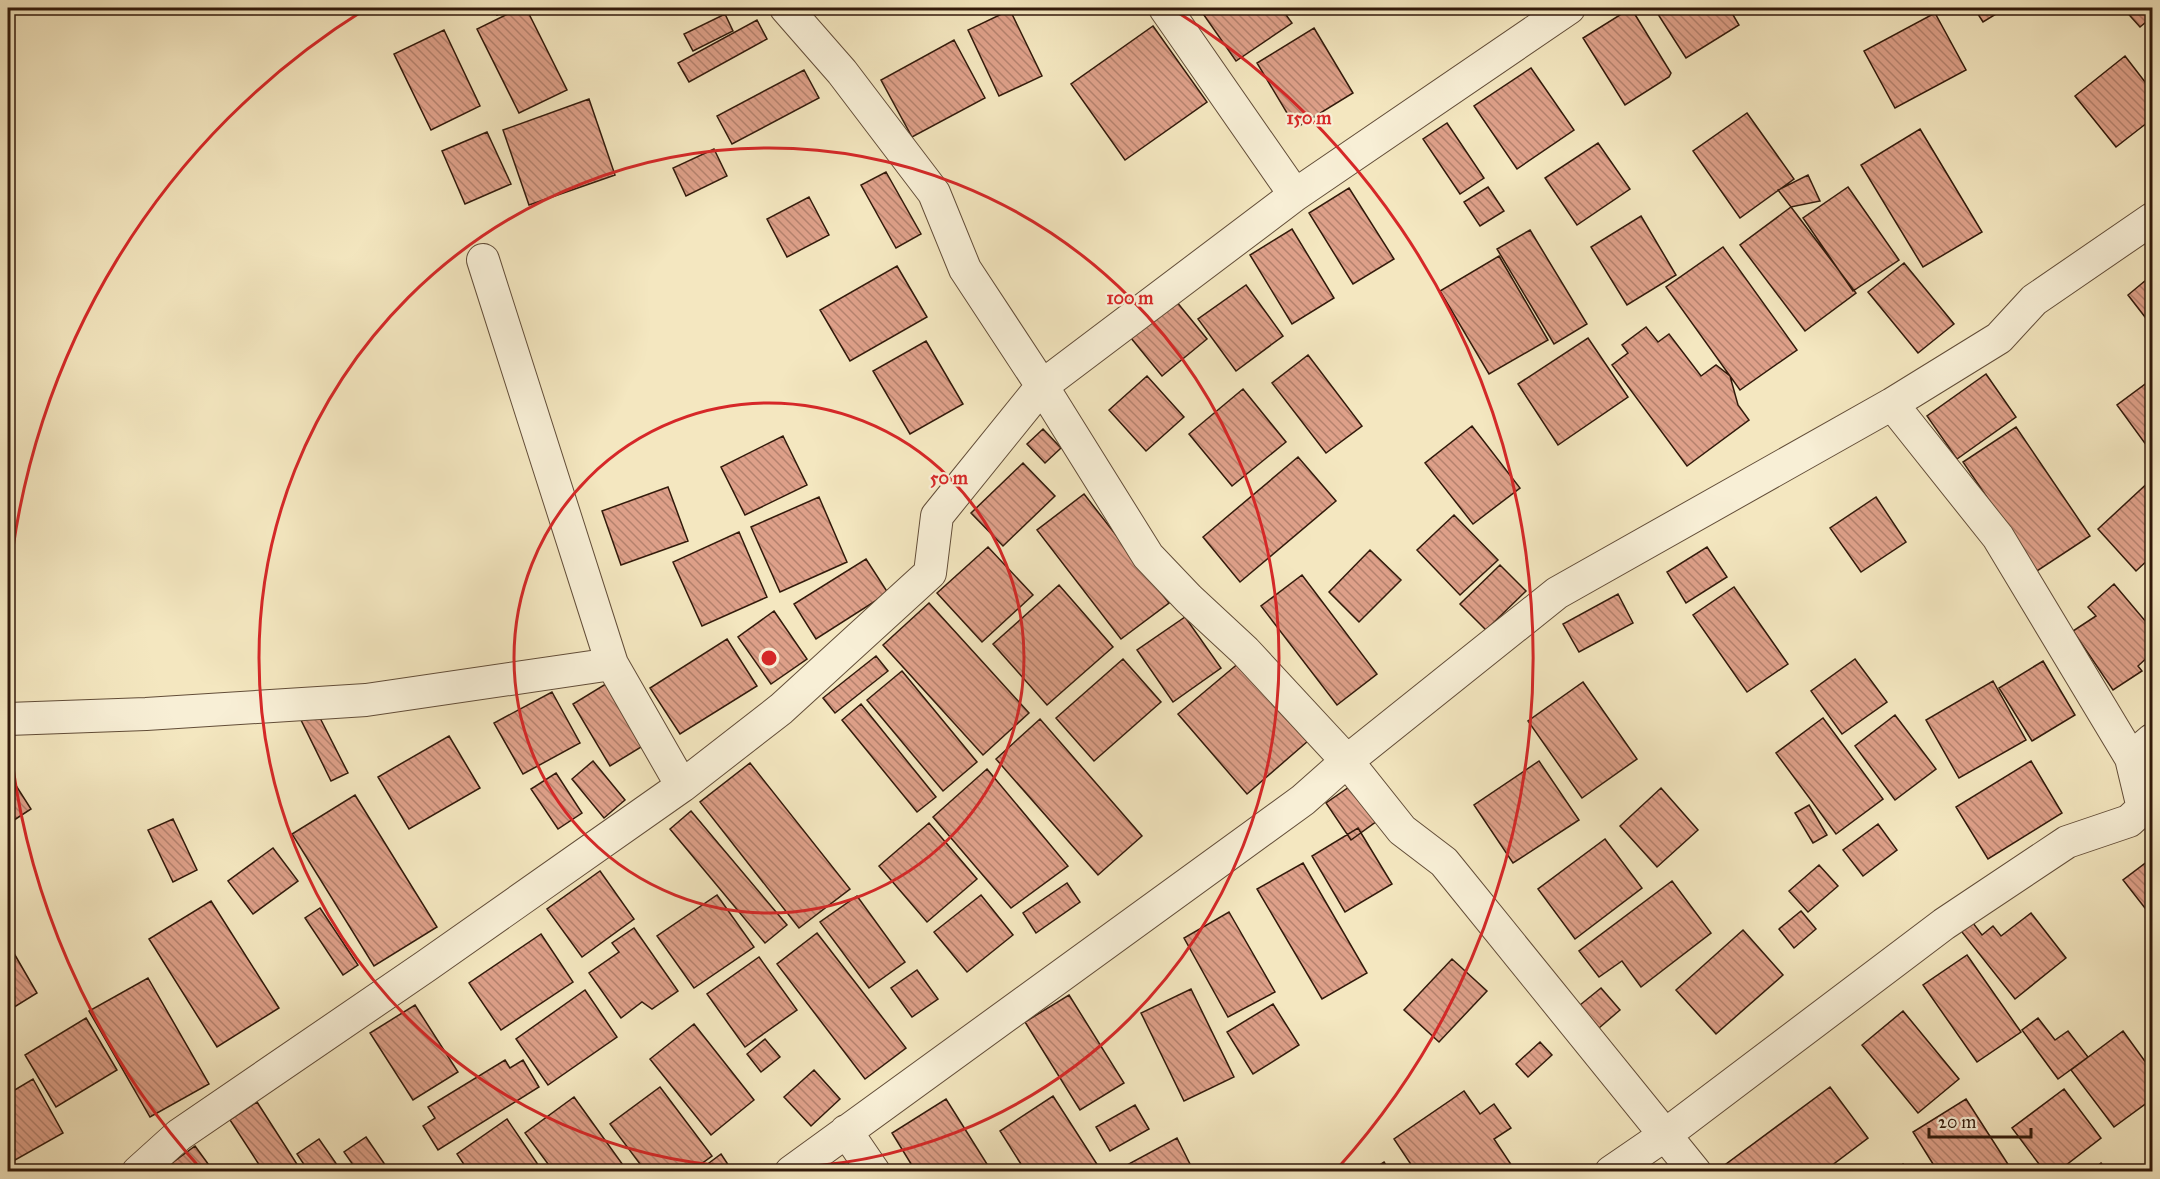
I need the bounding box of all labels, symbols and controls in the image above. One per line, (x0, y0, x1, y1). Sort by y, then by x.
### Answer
text: 150 m (1287, 107, 1332, 129)
text: 100 m (1107, 287, 1154, 309)
text: 50 m (930, 467, 969, 489)
centre of rings (759, 648, 779, 668)
scale bar (1929, 1101, 2031, 1139)
text: 20 m (1938, 1111, 1976, 1133)

